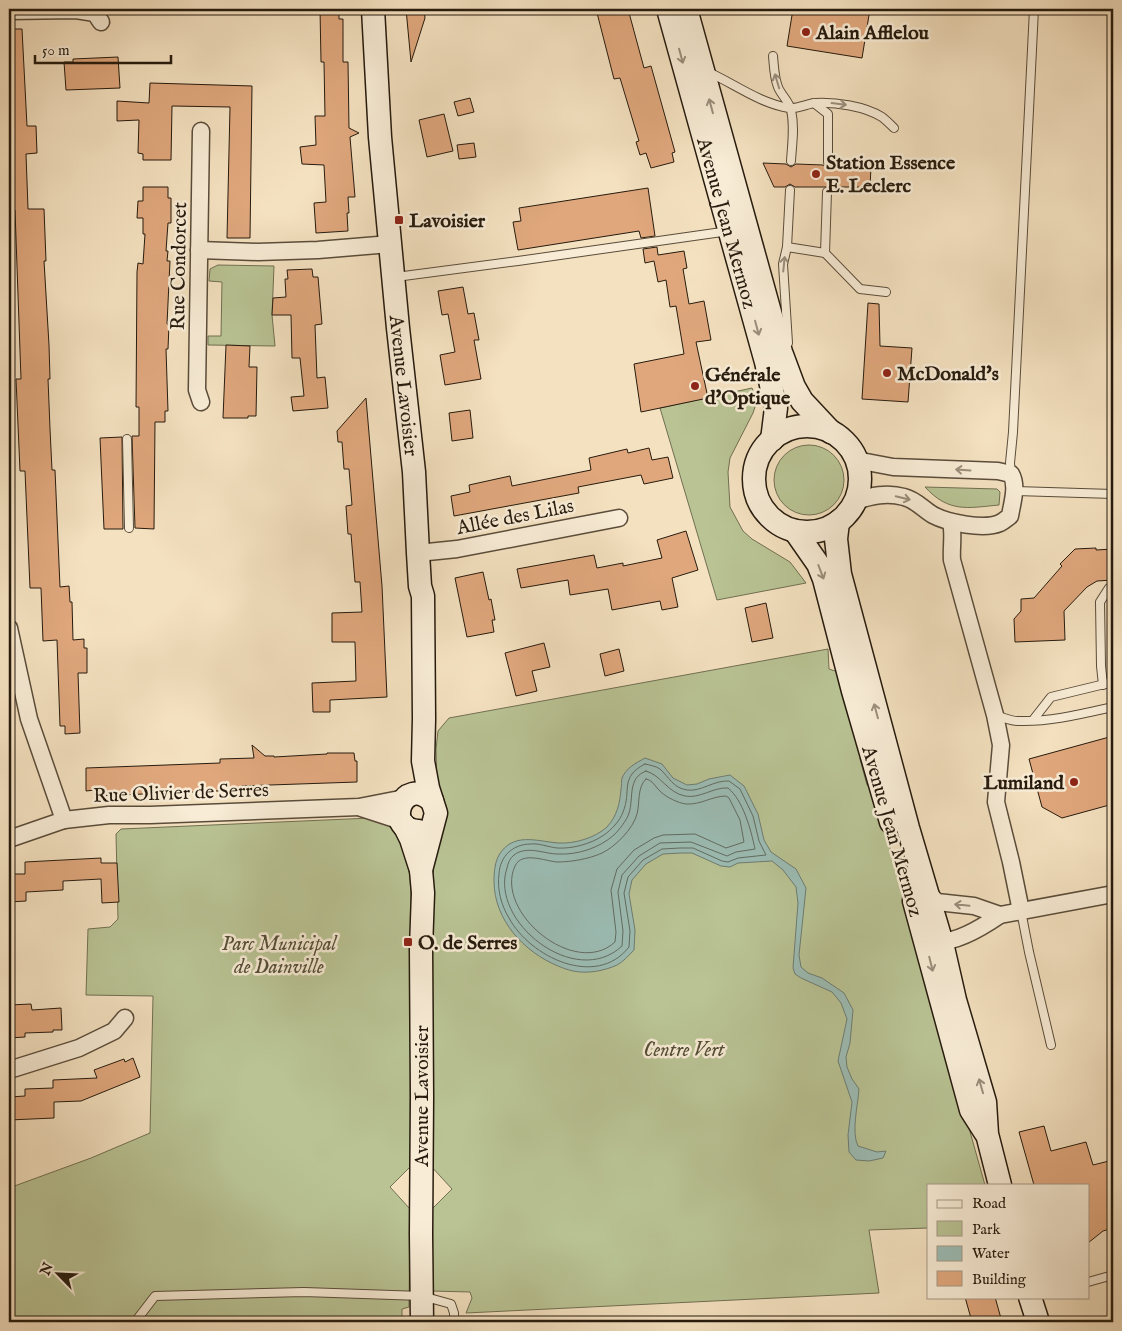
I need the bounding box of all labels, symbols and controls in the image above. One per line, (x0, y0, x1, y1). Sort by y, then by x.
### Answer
place label: Alain Afflelou (815, 21, 930, 46)
marker: Alain Afflelou (800, 26, 812, 38)
scale bar (35, 32, 171, 64)
text: 50 m (42, 41, 70, 60)
one-way arrow (677, 47, 687, 63)
one-way arrow (772, 74, 781, 89)
one-way arrow (706, 98, 716, 114)
one-way arrow (830, 99, 846, 109)
street label: Avenue Jean Mermoz (690, 134, 762, 312)
place label: Station Essence E. Leclerc (826, 151, 956, 199)
marker: Station Essence E. Leclerc (810, 168, 822, 180)
street label: Rue Condorcet (166, 202, 193, 330)
place label: Lavoisier (409, 209, 486, 234)
marker: Lavoisier (393, 214, 405, 226)
one-way arrow (780, 256, 789, 272)
street label: Avenue Lavoisier (383, 313, 423, 458)
one-way arrow (753, 320, 762, 336)
place label: McDonald's (897, 362, 999, 387)
place label: Générale d'Optique (705, 363, 791, 411)
marker: McDonald's (881, 367, 893, 379)
marker: Générale d'Optique (689, 380, 701, 392)
one-way arrow (955, 466, 971, 475)
one-way arrow (894, 493, 910, 503)
street label: Allée des Lilas (453, 494, 576, 541)
one-way arrow (817, 564, 826, 579)
one-way arrow (870, 703, 880, 719)
street label: Avenue Jean Mermoz (855, 742, 928, 920)
place label: Lumiland (983, 771, 1065, 796)
marker: Lumiland (1068, 776, 1080, 788)
street label: Rue Olivier de Serres (93, 778, 269, 809)
one-way arrow (954, 900, 970, 910)
place label: O. de Serres (418, 931, 517, 956)
park label: Parc Municipal de Dainville (222, 932, 339, 980)
marker: O. de Serres (402, 936, 414, 948)
one-way arrow (926, 956, 936, 972)
street label: Avenue Lavoisier (410, 1025, 435, 1168)
park label: Centre Vert (644, 1038, 726, 1063)
one-way arrow (975, 1078, 985, 1094)
legend (927, 1184, 1090, 1298)
text: Road (972, 1194, 1007, 1213)
text: Park (972, 1220, 1002, 1239)
text: Water (972, 1244, 1010, 1263)
north arrow (32, 1248, 82, 1298)
text: N (36, 1260, 58, 1279)
text: Building (972, 1270, 1027, 1289)

